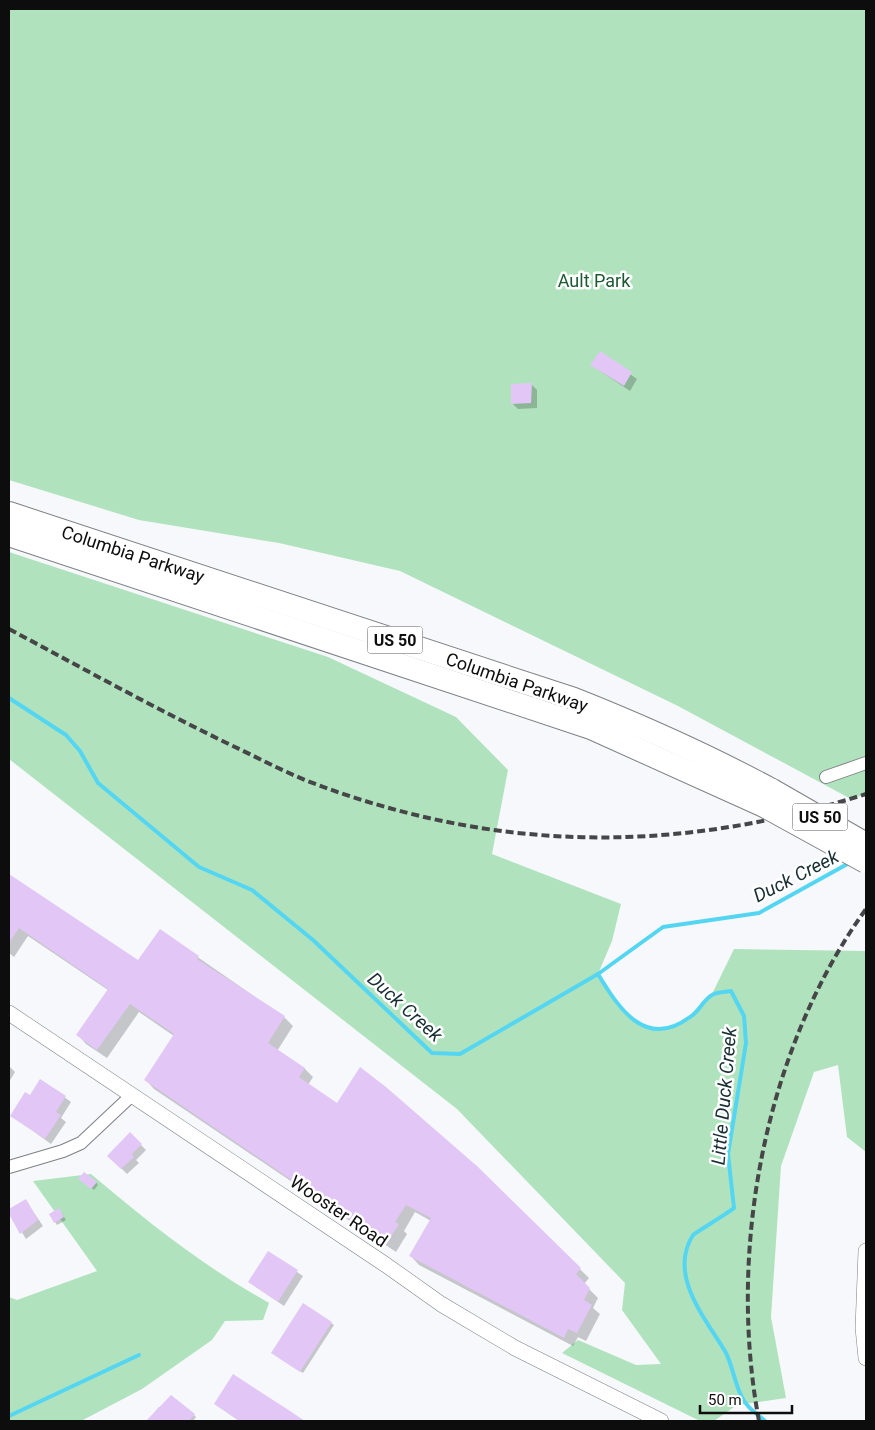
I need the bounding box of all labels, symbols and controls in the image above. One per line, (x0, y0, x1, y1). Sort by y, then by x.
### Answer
park label: Ault Park (558, 270, 631, 291)
street label: Columbia Parkway (59, 521, 207, 587)
road number: US 50 (368, 626, 422, 654)
street label: Columbia Parkway (443, 648, 591, 716)
road number: US 50 (792, 804, 848, 830)
water label: Duck Creek (749, 844, 843, 907)
water label: Duck Creek (363, 967, 448, 1047)
water label: Little Duck Creek (707, 1025, 742, 1166)
street label: Wooster Road (286, 1171, 392, 1251)
scale bar (700, 1382, 792, 1414)
text: 50 m (708, 1391, 742, 1409)

